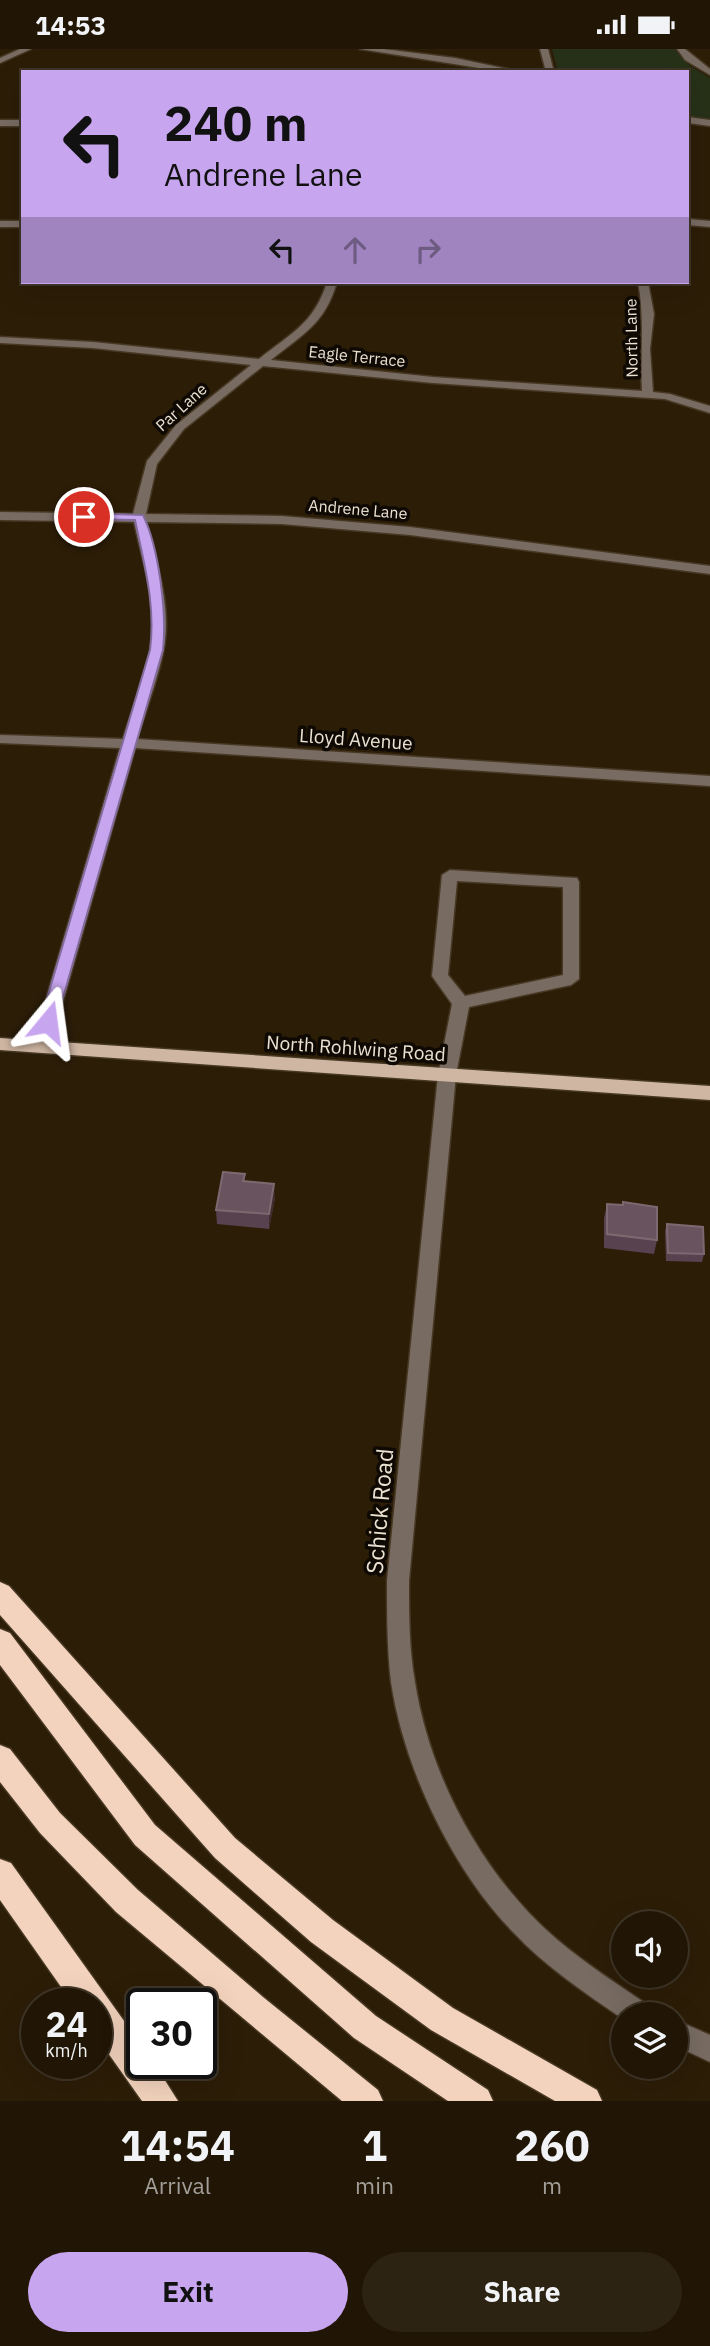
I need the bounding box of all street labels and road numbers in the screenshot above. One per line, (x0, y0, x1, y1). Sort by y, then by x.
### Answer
street label: North Lane (620, 298, 642, 378)
street label: Eagle Terrace (308, 341, 407, 371)
street label: Par Lane (151, 379, 211, 435)
street label: Andrene Lane (308, 495, 409, 523)
street label: Lloyd Avenue (299, 723, 413, 755)
street label: North Rohlwing Road (265, 1030, 447, 1066)
street label: Schick Road (359, 1447, 399, 1575)

